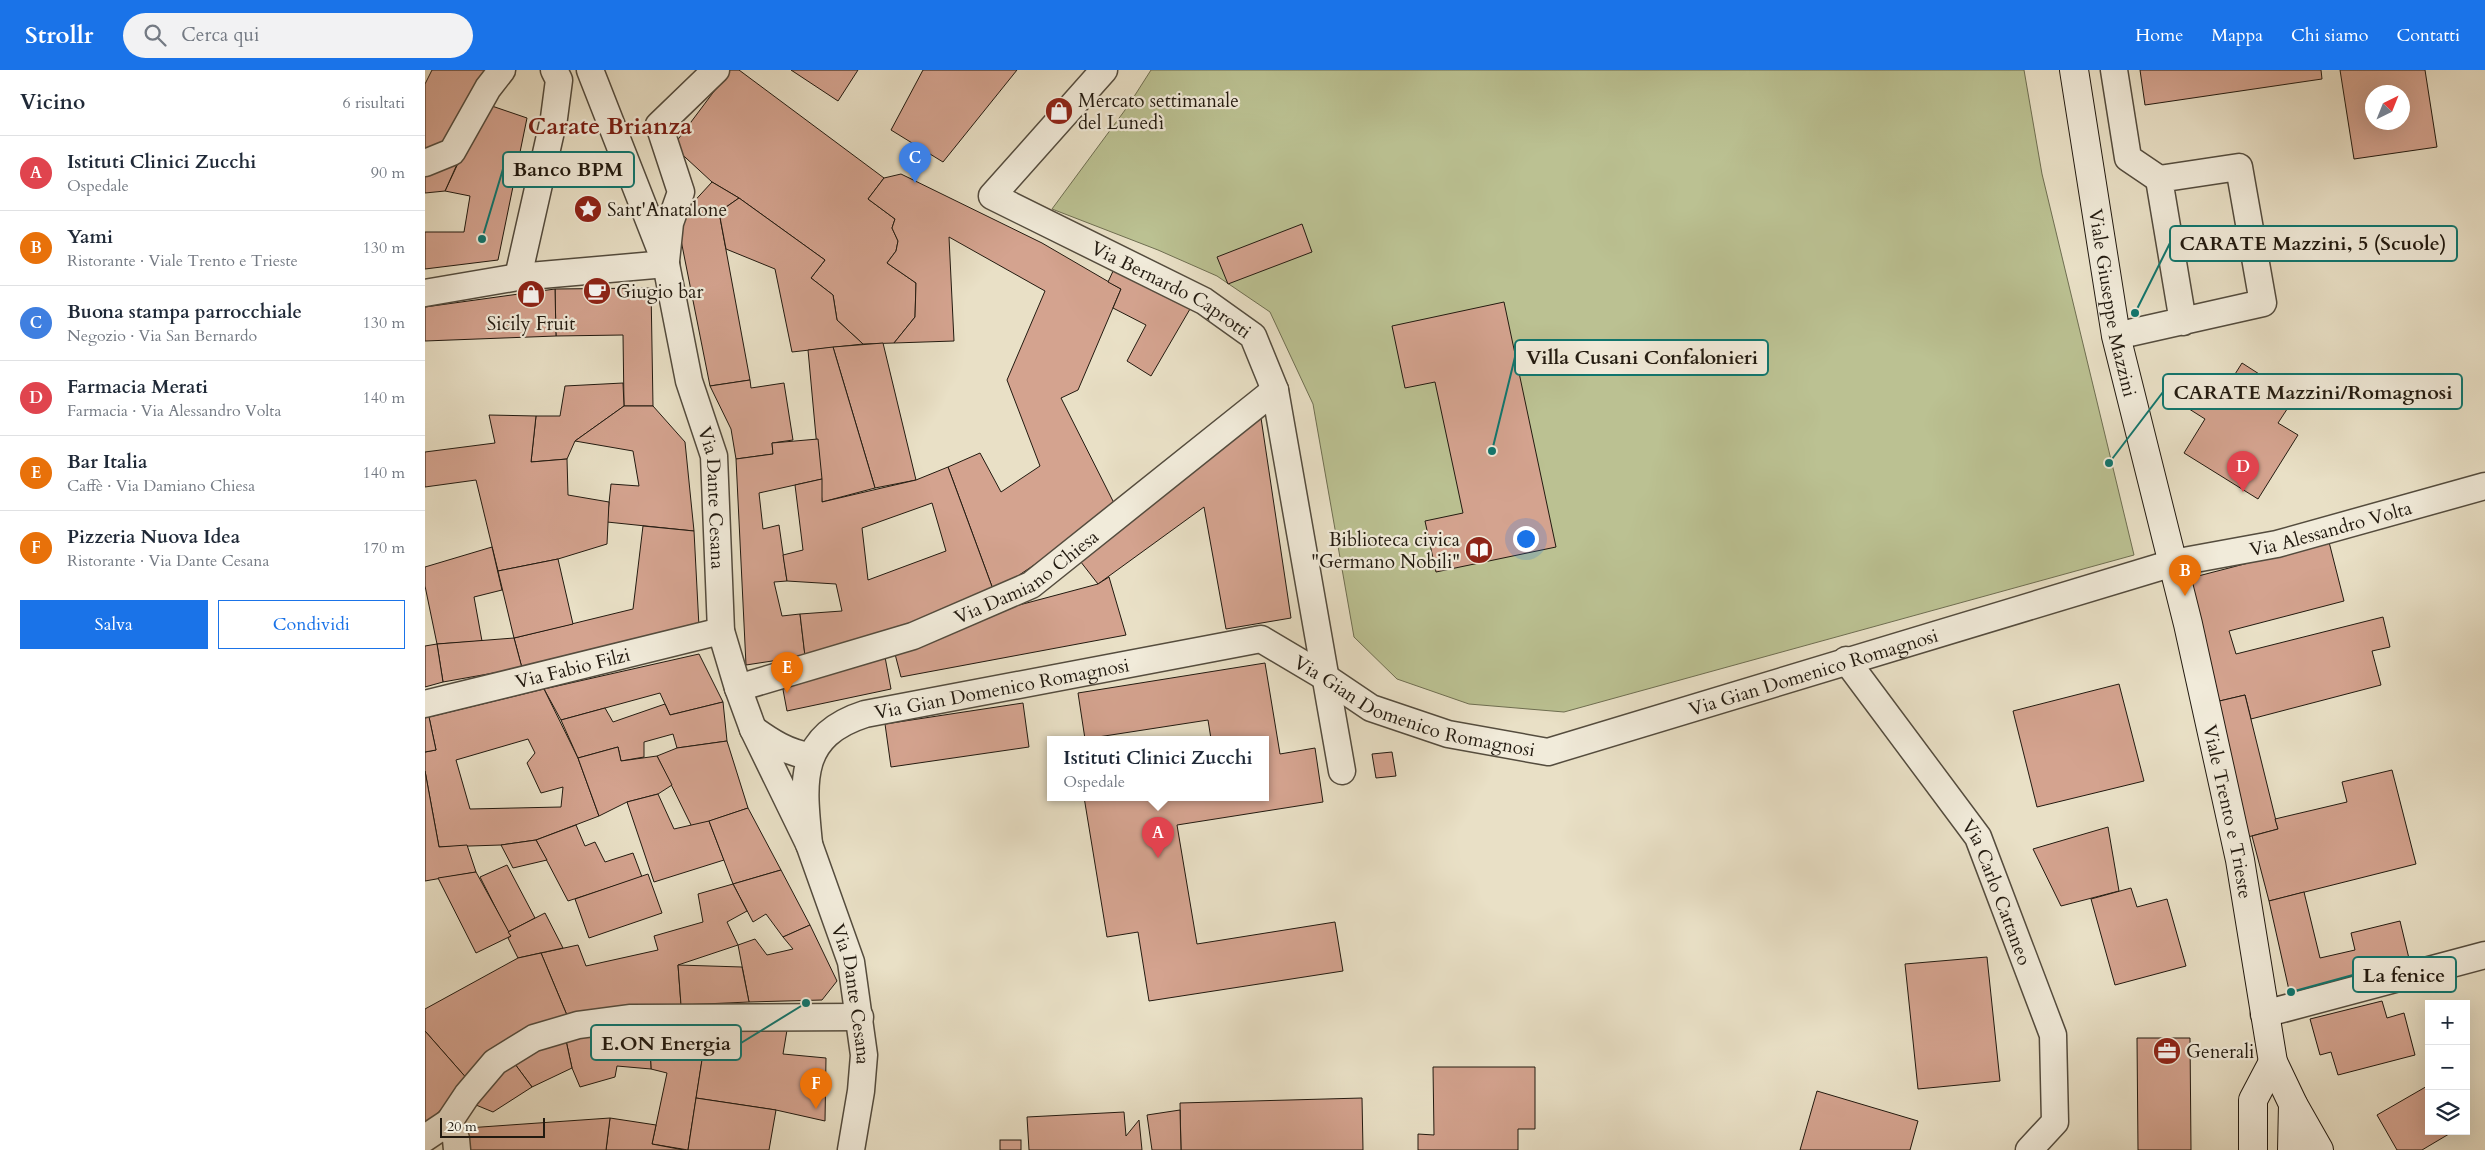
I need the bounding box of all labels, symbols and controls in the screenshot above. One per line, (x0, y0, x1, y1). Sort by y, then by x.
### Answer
search box (123, 13, 473, 58)
text: Strollr (25, 19, 93, 52)
icon: search (141, 21, 169, 49)
text: Cerca qui (181, 22, 259, 48)
text: Home (2135, 23, 2183, 48)
text: Mappa (2211, 23, 2263, 48)
text: Chi siamo (2291, 23, 2368, 48)
text: Contatti (2396, 23, 2460, 48)
north arrow (2365, 85, 2410, 130)
text: Vicino (20, 88, 85, 117)
place label: Mercato settimanale del Lunedì (1078, 88, 1239, 136)
text: 6 risultati (342, 92, 405, 114)
shop icon: Mercato settimanale del Lunedì (1044, 96, 1074, 126)
district label: Carate Brianza (528, 110, 692, 143)
pin: C (899, 142, 931, 183)
text: Istituti Clinici Zucchi (67, 149, 256, 175)
callout: Banco BPM (503, 152, 634, 187)
text: Banco BPM (513, 156, 623, 183)
text: A (30, 162, 42, 184)
text: 90 m (371, 162, 405, 184)
text: Ospedale (67, 175, 129, 197)
place icon: Sant'Anatalone (573, 194, 603, 224)
place label: Sant'Anatalone (607, 197, 727, 223)
street label: Viale Giuseppe Mazzini (2082, 207, 2143, 400)
text: Yami (67, 224, 113, 250)
callout: CARATE Mazzini, 5 (Scuole) (2170, 226, 2457, 261)
text: CARATE Mazzini, 5 (Scuole) (2180, 230, 2446, 257)
street label: Via Bernardo Caprotti (1086, 235, 1256, 345)
text: B (30, 237, 42, 259)
text: 130 m (363, 237, 405, 259)
text: Ristorante · Viale Trento e Trieste (67, 250, 298, 272)
cafe icon: Giugio bar (582, 276, 612, 306)
shop icon: Sicily Fruit (516, 279, 546, 309)
place label: Giugio bar (616, 279, 704, 305)
text: Buona stampa parrocchiale (67, 299, 302, 325)
place label: Sicily Fruit (487, 311, 575, 337)
text: C (30, 312, 42, 334)
text: 130 m (363, 312, 405, 334)
text: Negozio · Via San Bernardo (67, 325, 257, 347)
callout: Villa Cusani Confalonieri (1515, 340, 1768, 375)
text: Villa Cusani Confalonieri (1526, 344, 1758, 371)
text: Farmacia Merati (67, 374, 208, 400)
callout: CARATE Mazzini/Romagnosi (2163, 374, 2462, 409)
text: CARATE Mazzini/Romagnosi (2173, 379, 2453, 406)
text: D (29, 387, 43, 409)
text: 140 m (363, 387, 405, 409)
text: Farmacia · Via Alessandro Volta (67, 400, 281, 422)
street label: Via Dante Cesana (691, 423, 731, 570)
text: Bar Italia (67, 449, 147, 475)
pin: D (2227, 451, 2259, 492)
text: E (31, 462, 41, 484)
text: 140 m (363, 462, 405, 484)
text: Caffè · Via Damiano Chiesa (67, 475, 255, 497)
street label: Via Alessandro Volta (2247, 495, 2415, 563)
text: Pizzeria Nuova Idea (67, 524, 240, 550)
street label: Via Damiano Chiesa (950, 524, 1104, 631)
your location (1513, 526, 1539, 552)
place label: Biblioteca civica "Germano Nobili" (1311, 527, 1460, 575)
library icon: Biblioteca civica "Germano Nobili" (1464, 535, 1494, 565)
text: F (31, 537, 41, 559)
text: 170 m (363, 537, 405, 559)
text: Ristorante · Via Dante Cesana (67, 550, 269, 572)
pin: B (2169, 555, 2201, 596)
button: Salva (20, 600, 208, 649)
button: Condividi (218, 600, 405, 649)
street label: Via Gian Domenico Romagnosi (1686, 623, 1941, 723)
street label: Via Fabio Filzi (513, 642, 633, 695)
street label: Via Gian Domenico Romagnosi (1289, 649, 1537, 763)
pin: E (771, 652, 803, 693)
street label: Via Gian Domenico Romagnosi (872, 652, 1131, 726)
street label: Viale Trento e Trieste (2197, 722, 2258, 901)
popup (1047, 736, 1269, 801)
text: Istituti Clinici Zucchi (1063, 745, 1253, 771)
text: Ospedale (1063, 771, 1125, 793)
street label: Via Carlo Cattaneo (1955, 814, 2037, 969)
pin: A (1142, 817, 1174, 858)
street label: Via Dante Cesana (824, 920, 876, 1066)
callout: La fenice (2353, 957, 2456, 992)
text: La fenice (2363, 962, 2445, 989)
map controls (2425, 1000, 2470, 1135)
button: + (2425, 1000, 2470, 1045)
callout: E.ON Energia (591, 1025, 741, 1060)
text: E.ON Energia (601, 1030, 731, 1057)
office icon: Generali (2152, 1036, 2182, 1066)
place label: Generali (2186, 1039, 2254, 1065)
button: − (2425, 1045, 2470, 1090)
pin: F (800, 1068, 832, 1109)
button: layers (2425, 1090, 2470, 1135)
scale bar (440, 1115, 545, 1138)
text: 20 m (447, 1117, 477, 1136)

